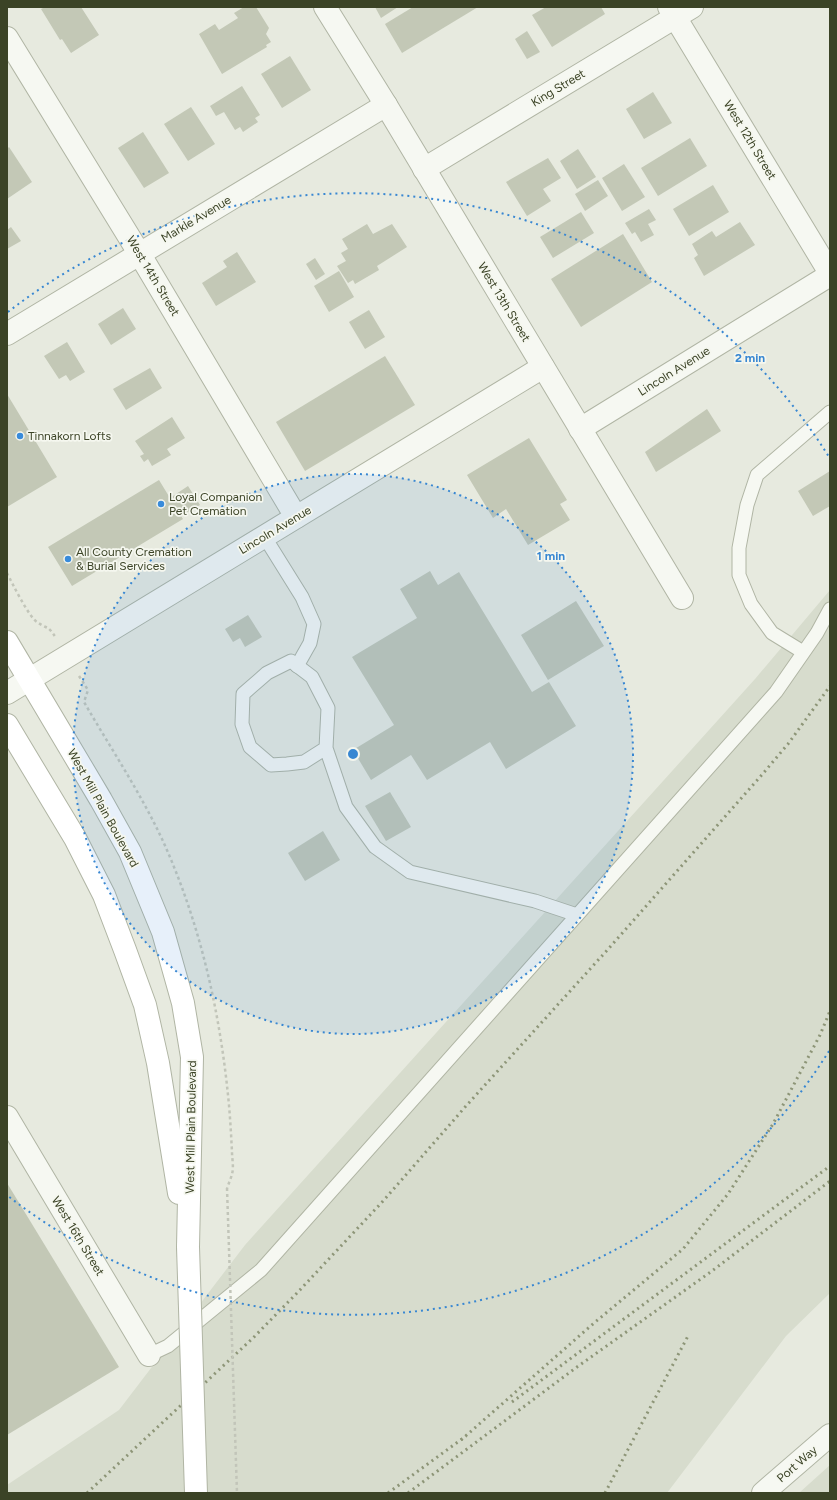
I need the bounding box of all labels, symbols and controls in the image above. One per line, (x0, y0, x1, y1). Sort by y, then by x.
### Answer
street label: King Street (528, 66, 588, 110)
street label: West 12th Street (721, 98, 779, 183)
street label: Markle Avenue (159, 192, 234, 245)
street label: West 14th Street (124, 233, 183, 319)
street label: West 13th Street (475, 260, 533, 345)
street label: Lincoln Avenue (635, 343, 713, 399)
text: 2 min (735, 351, 765, 365)
place label: Tinnakorn Lofts (28, 429, 111, 443)
marker: Tinnakorn Lofts (15, 431, 25, 441)
place label: Loyal Companion Pet Cremation (169, 490, 262, 518)
marker: Loyal Companion Pet Cremation (156, 499, 166, 509)
street label: Lincoln Avenue (236, 503, 314, 557)
place label: All County Cremation & Burial Services (76, 545, 192, 573)
text: 1 min (537, 549, 565, 563)
marker: All County Cremation & Burial Services (63, 554, 73, 564)
street label: West Mill Plain Boulevard (65, 746, 141, 870)
centre of rings (346, 747, 360, 761)
street label: West Mill Plain Boulevard (183, 1060, 199, 1194)
street label: West 16th Street (49, 1194, 107, 1279)
street label: Port Way (774, 1442, 820, 1485)

